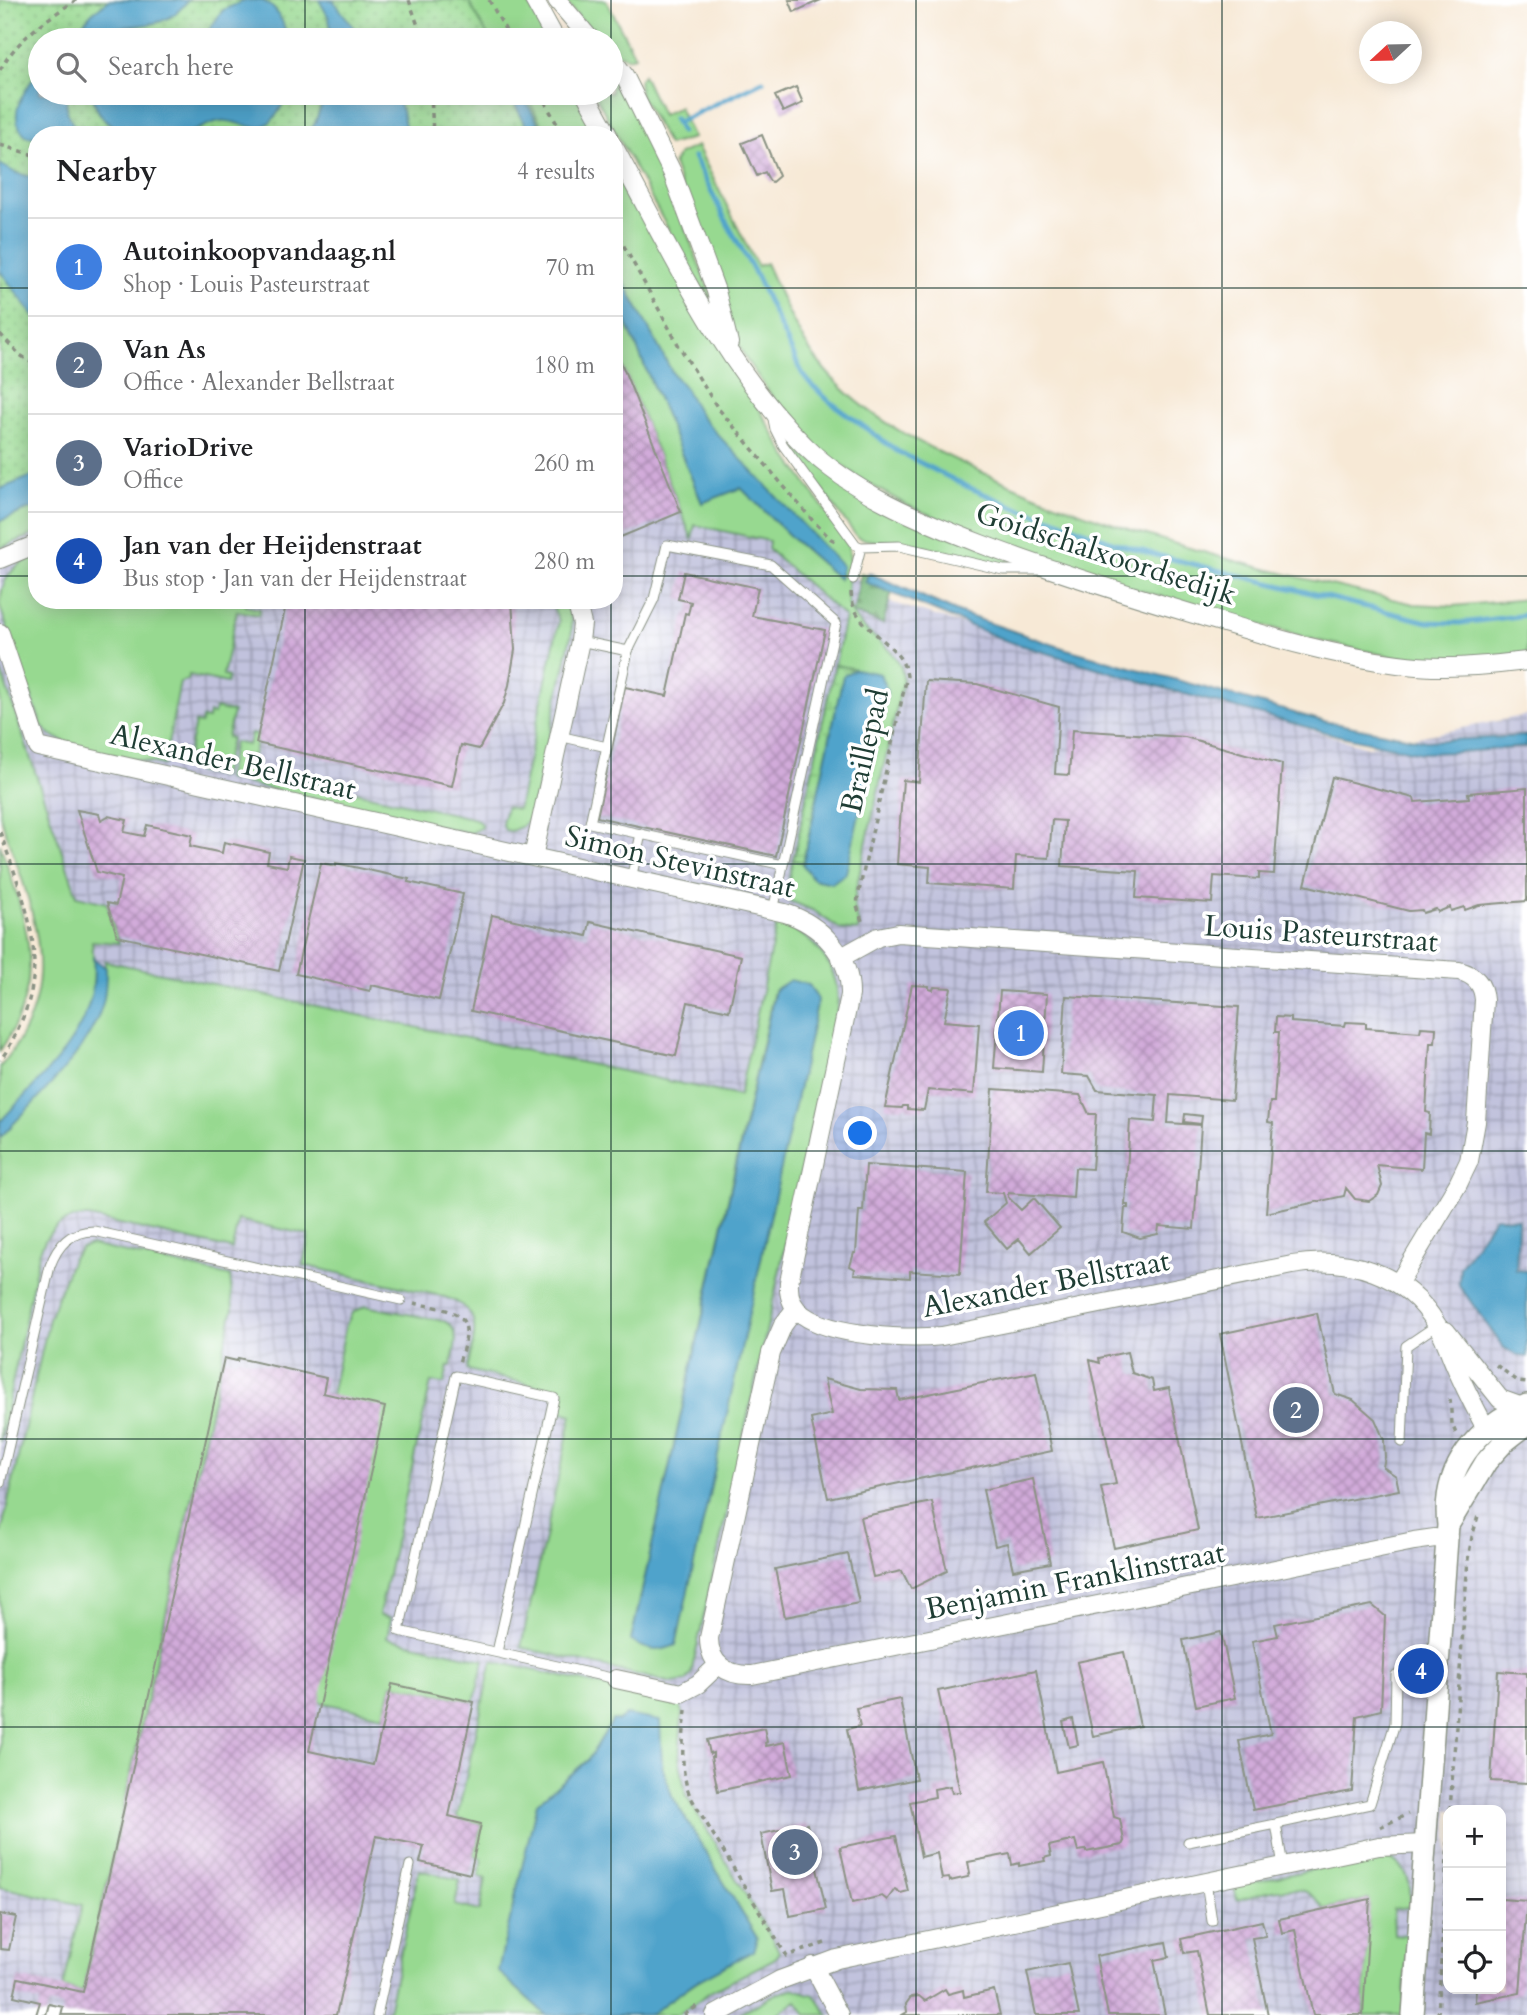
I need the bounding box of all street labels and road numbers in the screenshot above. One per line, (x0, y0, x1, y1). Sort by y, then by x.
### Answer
street label: Goidschalxoordsedijk (970, 492, 1242, 616)
street label: Braillepad (831, 685, 899, 817)
street label: Alexander Bellstraat (106, 714, 361, 810)
street label: Simon Stevinstraat (561, 816, 800, 909)
street label: Louis Pasteurstraat (1203, 905, 1440, 963)
street label: Alexander Bellstraat (919, 1240, 1174, 1328)
street label: Benjamin Franklinstraat (922, 1532, 1229, 1630)

